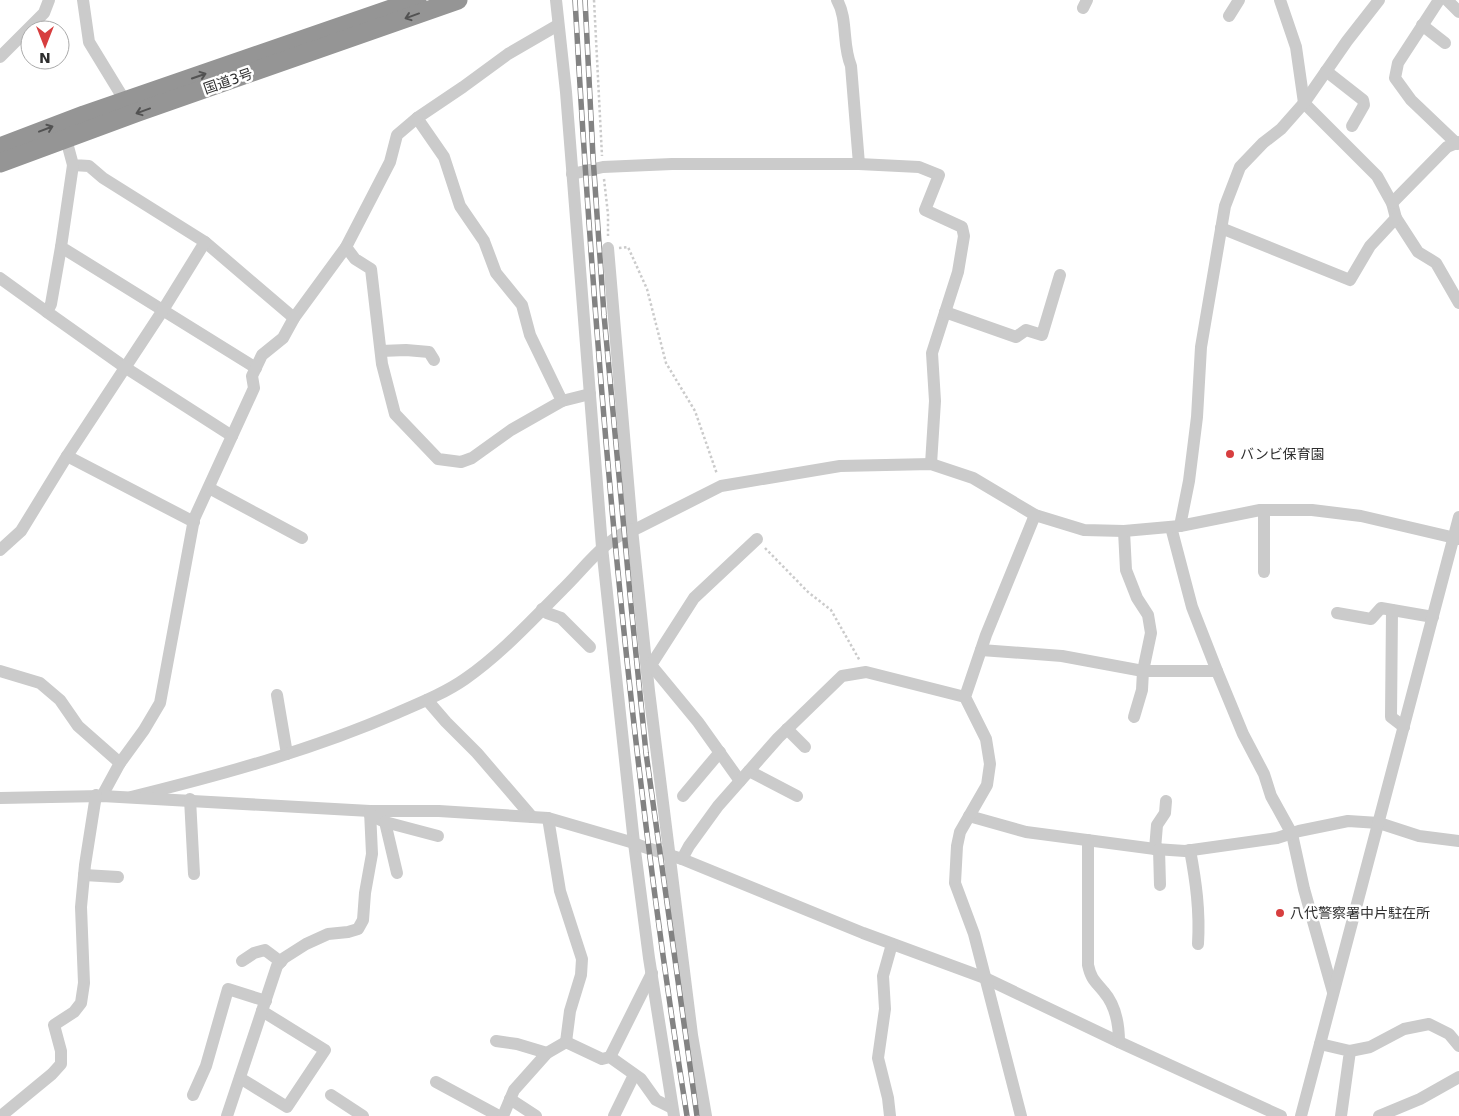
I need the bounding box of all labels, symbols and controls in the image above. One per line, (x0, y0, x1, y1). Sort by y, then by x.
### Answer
one-way arrow (404, 12, 420, 21)
north arrow (20, 20, 70, 70)
text: N (39, 50, 51, 66)
street label: 国道3号 (201, 65, 255, 97)
one-way arrow (191, 71, 206, 80)
one-way arrow (135, 107, 151, 116)
one-way arrow (38, 124, 53, 133)
place label: バンビ保育園 (1240, 446, 1325, 462)
marker: バンビ保育園 (1224, 448, 1236, 460)
place label: 八代警察署中片駐在所 (1290, 905, 1430, 921)
marker: 八代警察署中片駐在所 (1274, 907, 1286, 919)

